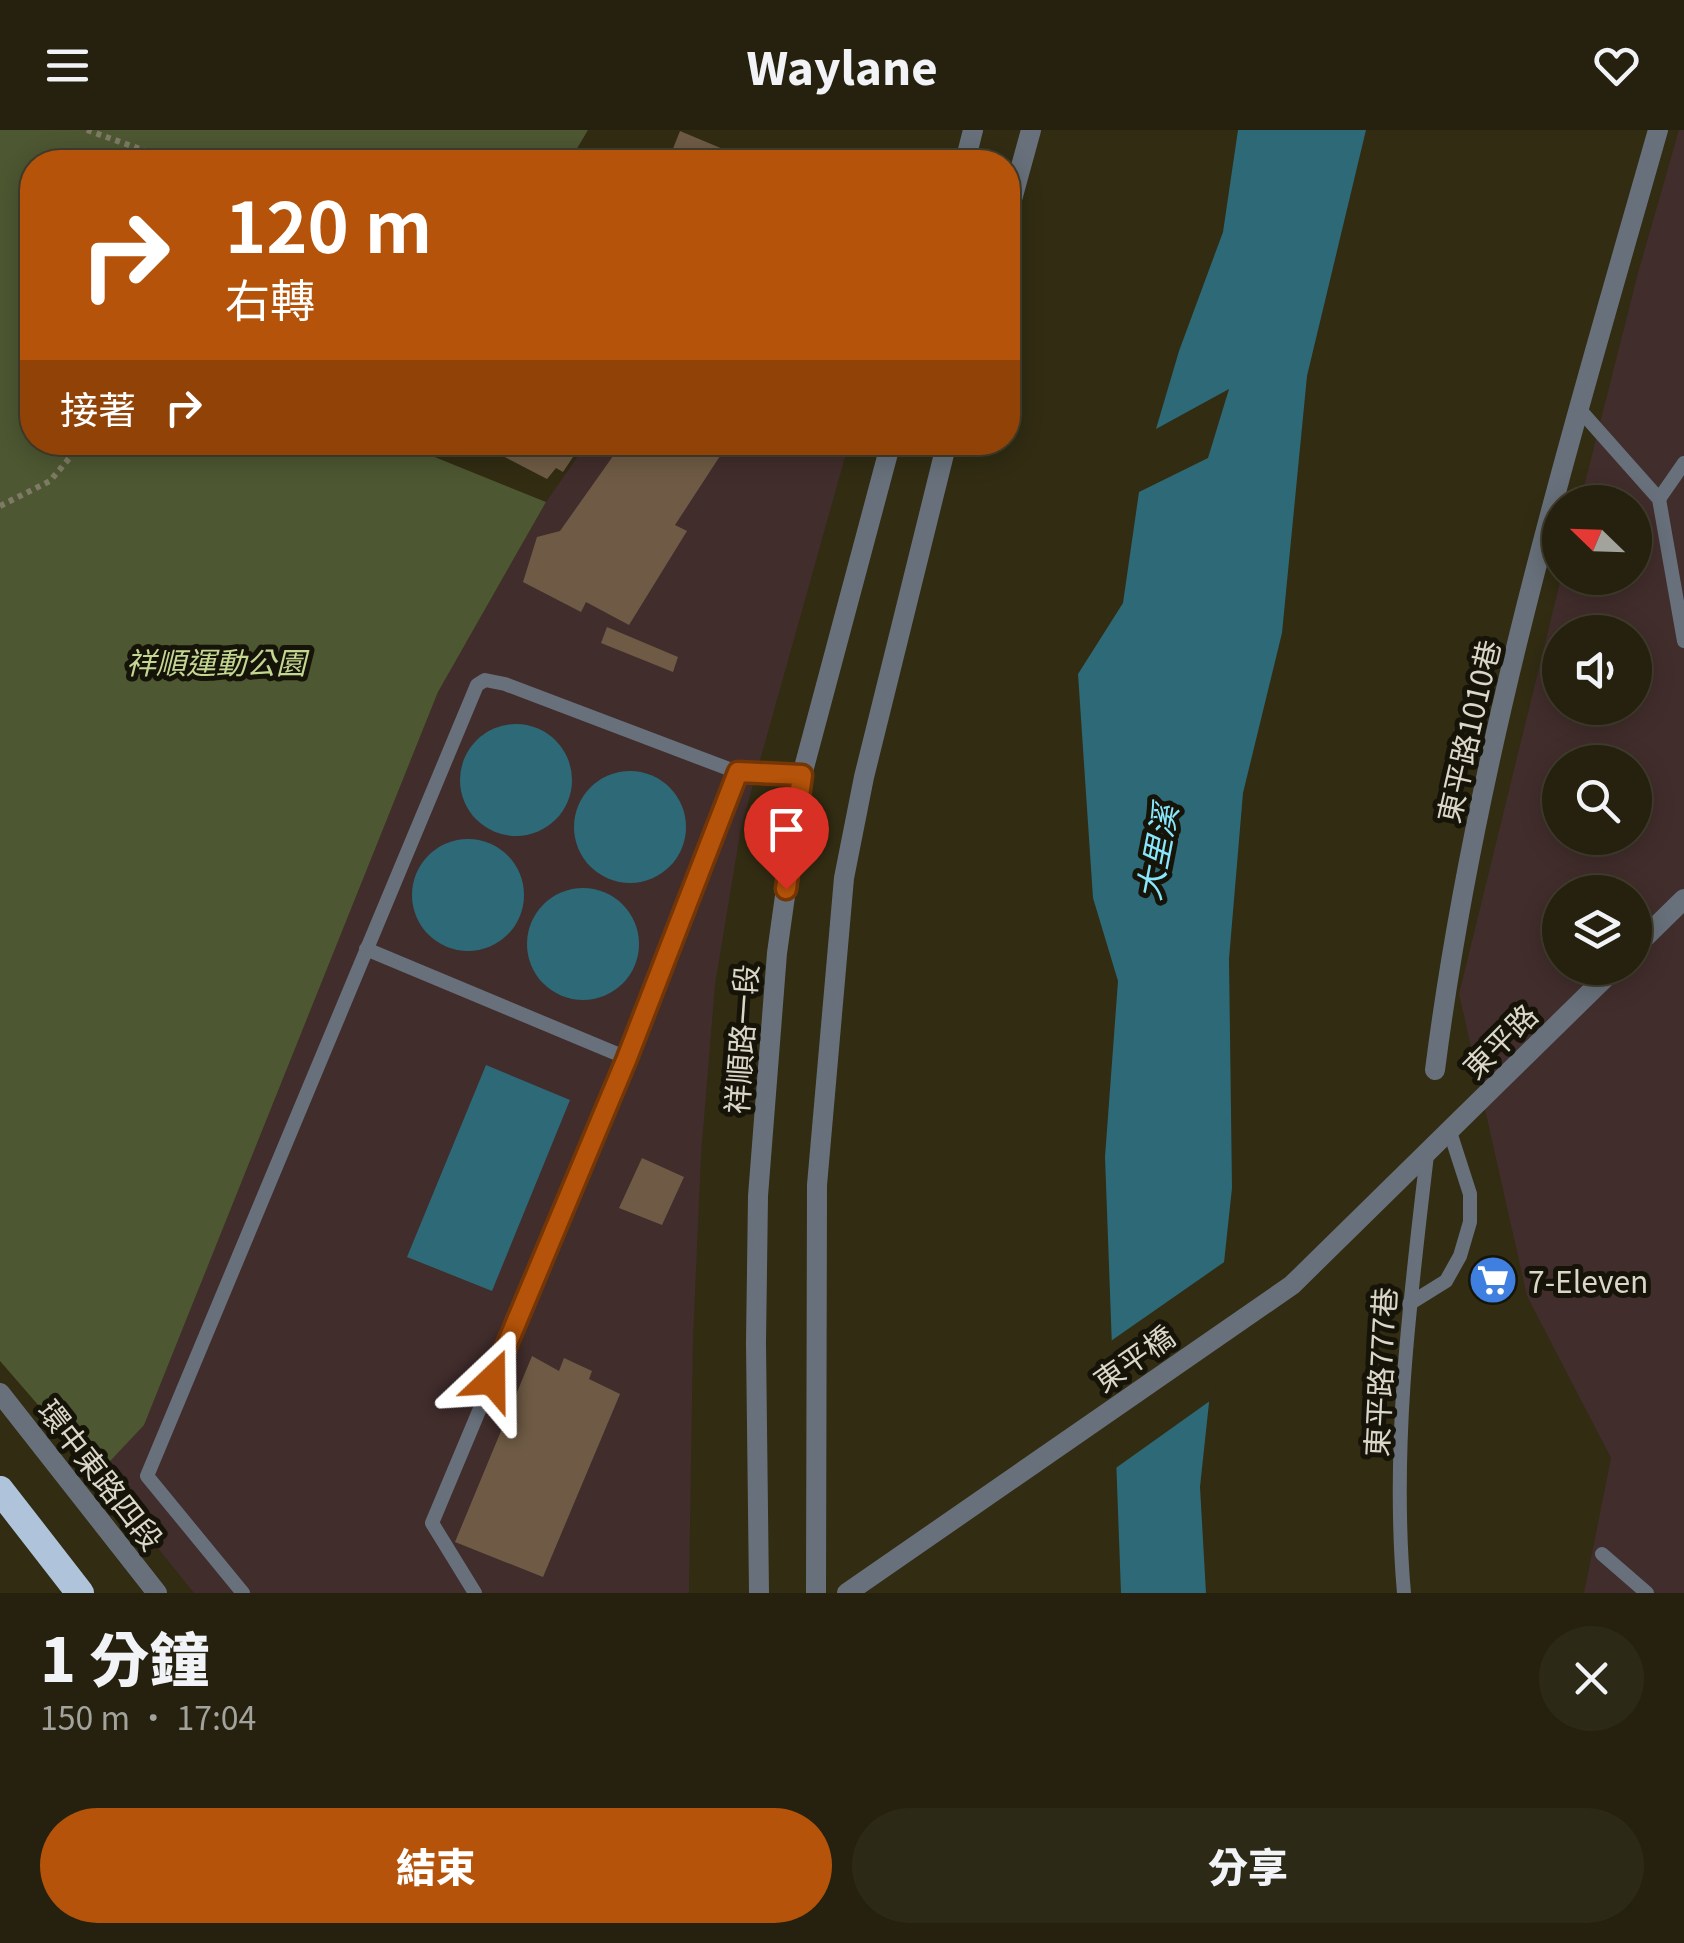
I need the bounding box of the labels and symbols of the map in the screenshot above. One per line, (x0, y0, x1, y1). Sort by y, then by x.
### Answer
north arrow (1542, 485, 1652, 595)
street label: 東平路1010巷 (1425, 635, 1509, 827)
park label: 祥順運動公園 (126, 639, 310, 683)
pin (744, 787, 829, 890)
water label: 大里溪 (1123, 797, 1187, 904)
street label: 祥順路一段 (713, 963, 767, 1115)
street label: 東平路 (1452, 993, 1546, 1087)
supermarket icon: 7-Eleven (1467, 1254, 1519, 1306)
place label: 7-Eleven (1528, 1258, 1648, 1302)
street label: 東平路777巷 (1353, 1286, 1405, 1458)
street label: 東平橋 (1084, 1313, 1182, 1401)
position arrow (440, 1328, 544, 1432)
street label: 環中東路四段 (29, 1390, 175, 1558)

